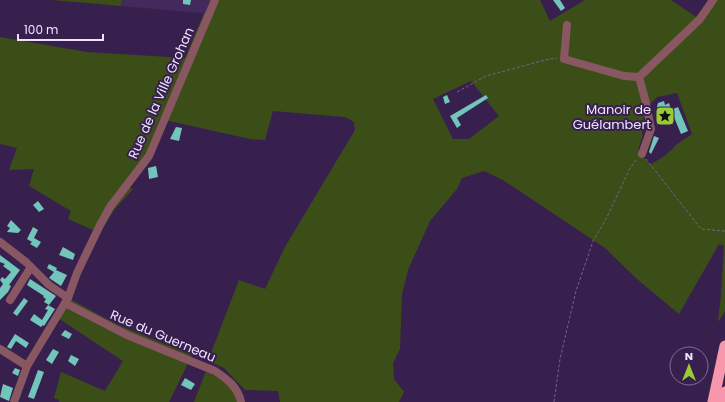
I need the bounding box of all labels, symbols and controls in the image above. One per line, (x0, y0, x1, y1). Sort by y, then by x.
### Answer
scale bar (18, 16, 103, 42)
text: 100 m (24, 21, 58, 38)
street label: Rue de la Ville Grohan (123, 24, 199, 162)
place label: Manoir de Guélambert (573, 100, 651, 134)
place icon: Manoir de Guélambert (654, 105, 676, 127)
street label: Rue du Guerneau (107, 305, 219, 367)
north arrow (669, 346, 709, 386)
text: N (685, 348, 693, 364)

